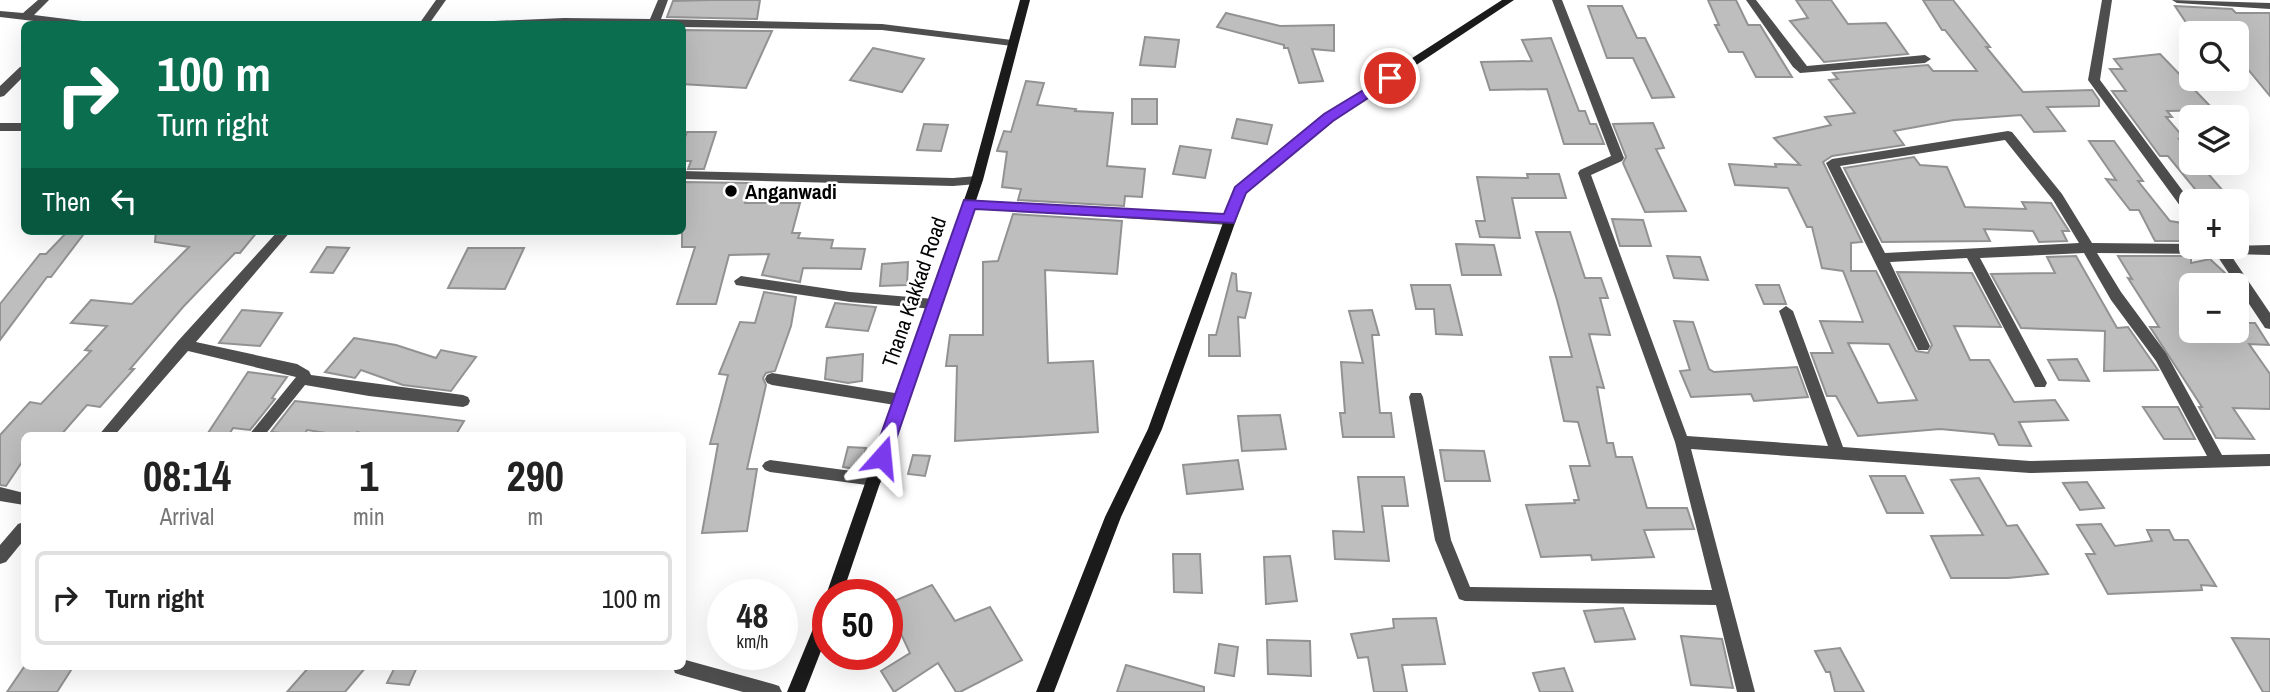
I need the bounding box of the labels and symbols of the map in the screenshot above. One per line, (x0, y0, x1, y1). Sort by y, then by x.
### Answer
pin (1360, 48, 1420, 108)
place label: Anganwadi (745, 177, 837, 206)
marker: Anganwadi (723, 183, 739, 199)
street label: Thana Kakkad Road (875, 213, 953, 371)
position arrow (845, 420, 919, 494)
speed limit sign: 50 (812, 579, 903, 670)

